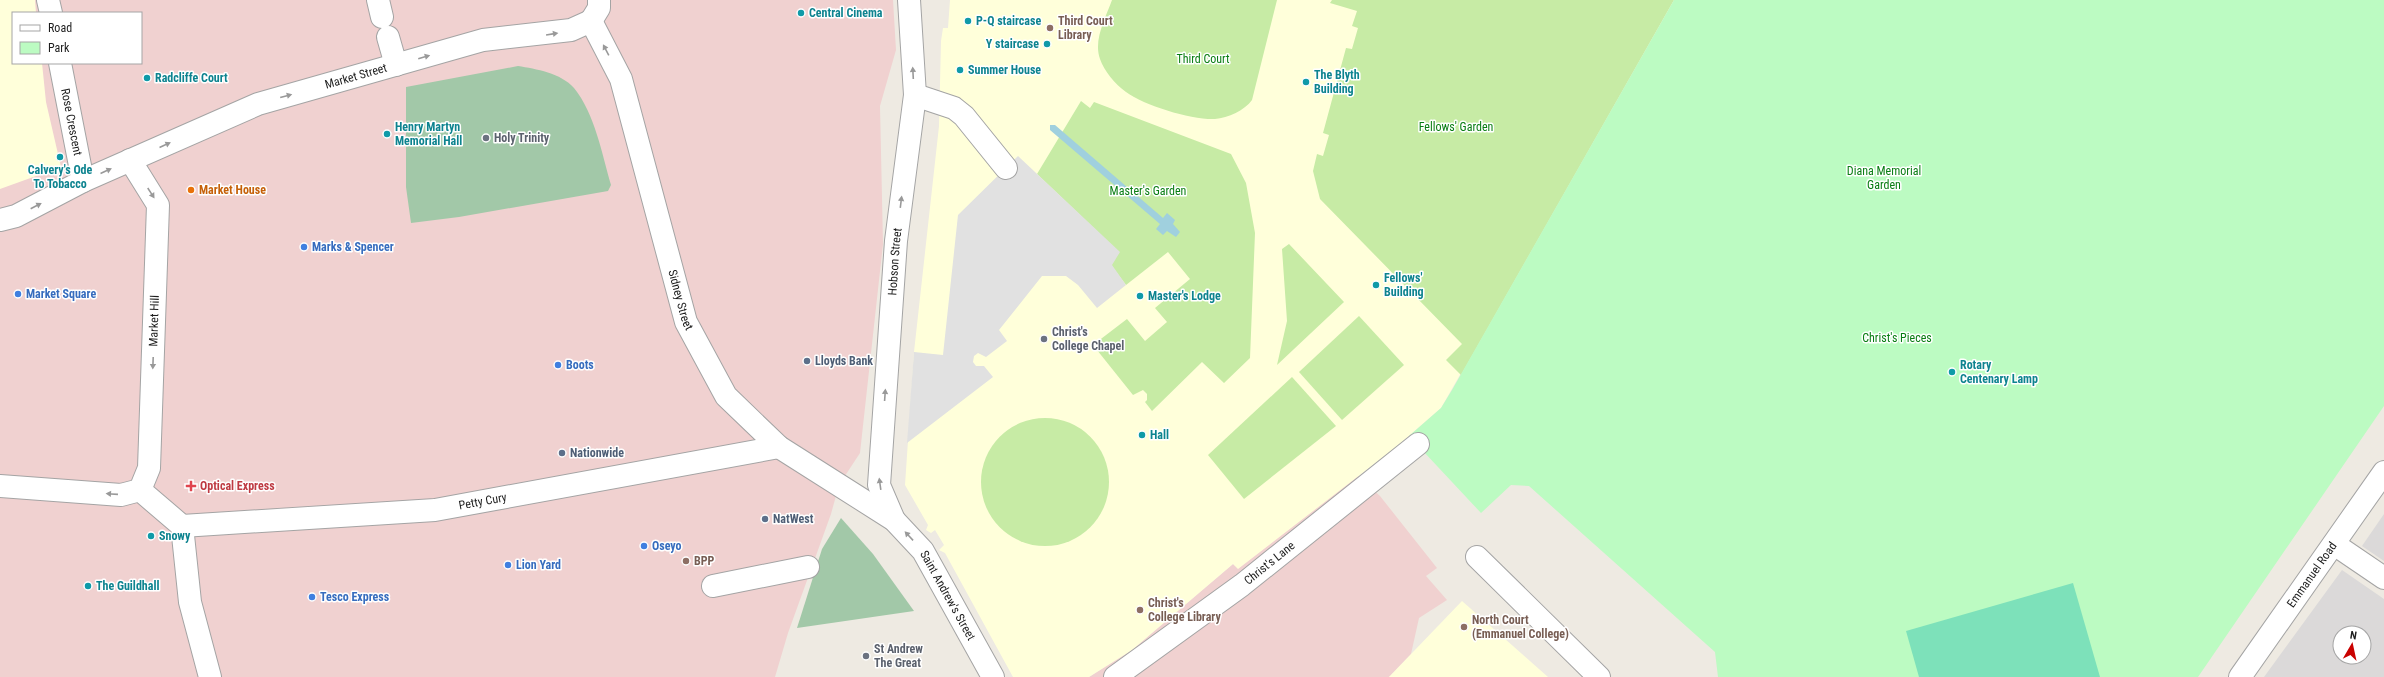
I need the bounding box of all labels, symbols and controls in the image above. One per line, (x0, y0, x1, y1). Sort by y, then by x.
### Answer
place label: Central Cinema (809, 6, 883, 20)
marker: Central Cinema (796, 8, 806, 18)
legend (12, 12, 142, 64)
place label: P-Q staircase (976, 14, 1041, 28)
place label: Third Court Library (1058, 14, 1113, 42)
marker: P-Q staircase (963, 16, 973, 26)
text: Road (48, 21, 72, 35)
marker: Third Court Library (1045, 23, 1055, 33)
one-way arrow (545, 30, 558, 36)
place label: Y staircase (986, 37, 1039, 51)
marker: Y staircase (1042, 39, 1052, 49)
text: Park (48, 41, 70, 55)
one-way arrow (603, 44, 610, 56)
park label: Third Court (1176, 52, 1230, 66)
one-way arrow (419, 54, 431, 60)
street label: Market Street (323, 61, 389, 92)
place label: Summer House (968, 63, 1041, 77)
marker: Summer House (955, 65, 965, 75)
one-way arrow (910, 67, 917, 79)
place label: The Blyth Building (1314, 68, 1360, 96)
place label: Radcliffe Court (155, 71, 228, 85)
marker: Radcliffe Court (142, 73, 152, 83)
marker: The Blyth Building (1301, 77, 1311, 87)
street label: Rose Crescent (58, 87, 85, 157)
one-way arrow (280, 93, 292, 99)
place label: Henry Martyn Memorial Hall (395, 120, 462, 148)
park label: Fellows' Garden (1419, 120, 1494, 134)
marker: Henry Martyn Memorial Hall (382, 129, 392, 139)
place label: Holy Trinity (494, 131, 550, 145)
marker: Holy Trinity (481, 133, 491, 143)
one-way arrow (160, 141, 172, 147)
marker: Calvery's Ode To Tobacco (55, 152, 65, 162)
place label: Calvery's Ode To Tobacco (28, 163, 93, 191)
park label: Diana Memorial Garden (1847, 164, 1921, 192)
one-way arrow (101, 168, 112, 174)
place label: Market House (199, 183, 266, 197)
park label: Master's Garden (1110, 184, 1187, 198)
marker: Market House (186, 185, 196, 195)
one-way arrow (147, 187, 154, 199)
one-way arrow (898, 196, 904, 208)
one-way arrow (30, 202, 42, 209)
street label: Hobson Street (885, 227, 905, 296)
place label: Marks & Spencer (312, 240, 394, 254)
marker: Marks & Spencer (299, 242, 309, 252)
street label: Sidney Street (665, 268, 696, 333)
place label: Fellows' Building (1384, 271, 1424, 299)
marker: Fellows' Building (1371, 280, 1381, 290)
place label: Market Square (26, 287, 96, 301)
marker: Market Square (13, 289, 23, 299)
place label: Master's Lodge (1148, 289, 1221, 303)
marker: Master's Lodge (1135, 291, 1145, 301)
street label: Market Hill (146, 295, 162, 347)
place label: Christ's College Chapel (1052, 325, 1124, 353)
park label: Christ's Pieces (1862, 331, 1932, 345)
marker: Christ's College Chapel (1039, 334, 1049, 344)
place label: Lloyds Bank (815, 354, 873, 368)
marker: Lloyds Bank (802, 356, 812, 366)
one-way arrow (149, 357, 156, 369)
place label: Boots (566, 358, 594, 372)
place label: Rotary Centenary Lamp (1960, 358, 2038, 386)
marker: Boots (553, 360, 563, 370)
marker: Rotary Centenary Lamp (1947, 367, 1957, 377)
one-way arrow (882, 388, 888, 401)
place label: Hall (1150, 428, 1169, 442)
marker: Hall (1137, 430, 1147, 440)
place label: Nationwide (570, 446, 624, 460)
marker: Nationwide (557, 448, 567, 458)
one-way arrow (877, 478, 883, 490)
place label: Optical Express (200, 479, 275, 493)
marker: Optical Express (185, 480, 197, 492)
one-way arrow (106, 490, 118, 497)
street label: Petty Cury (458, 490, 508, 513)
place label: NatWest (773, 512, 814, 526)
marker: NatWest (760, 514, 770, 524)
place label: Snowy (159, 529, 191, 543)
marker: Snowy (146, 531, 156, 541)
one-way arrow (904, 531, 913, 541)
street label: Christ's Lane (1241, 538, 1298, 587)
place label: Oseyo (652, 539, 682, 553)
street label: Emmanuel Road (2284, 539, 2340, 610)
marker: Oseyo (639, 541, 649, 551)
street label: Saint Andrew's Street (917, 548, 978, 643)
place label: BPP (694, 554, 715, 568)
marker: BPP (681, 556, 691, 566)
place label: Lion Yard (516, 558, 561, 572)
marker: Lion Yard (503, 560, 513, 570)
place label: The Guildhall (96, 579, 159, 593)
marker: The Guildhall (83, 581, 93, 591)
place label: Tesco Express (320, 590, 390, 604)
marker: Tesco Express (307, 592, 317, 602)
place label: Christ's College Library (1148, 596, 1221, 624)
marker: Christ's College Library (1135, 605, 1145, 615)
place label: North Court (Emmanuel College) (1472, 613, 1569, 641)
marker: North Court (Emmanuel College) (1459, 622, 1469, 632)
north arrow (2332, 625, 2372, 665)
text: N (2349, 629, 2358, 643)
place label: St Andrew The Great (874, 642, 923, 670)
marker: St Andrew The Great (861, 651, 871, 661)

